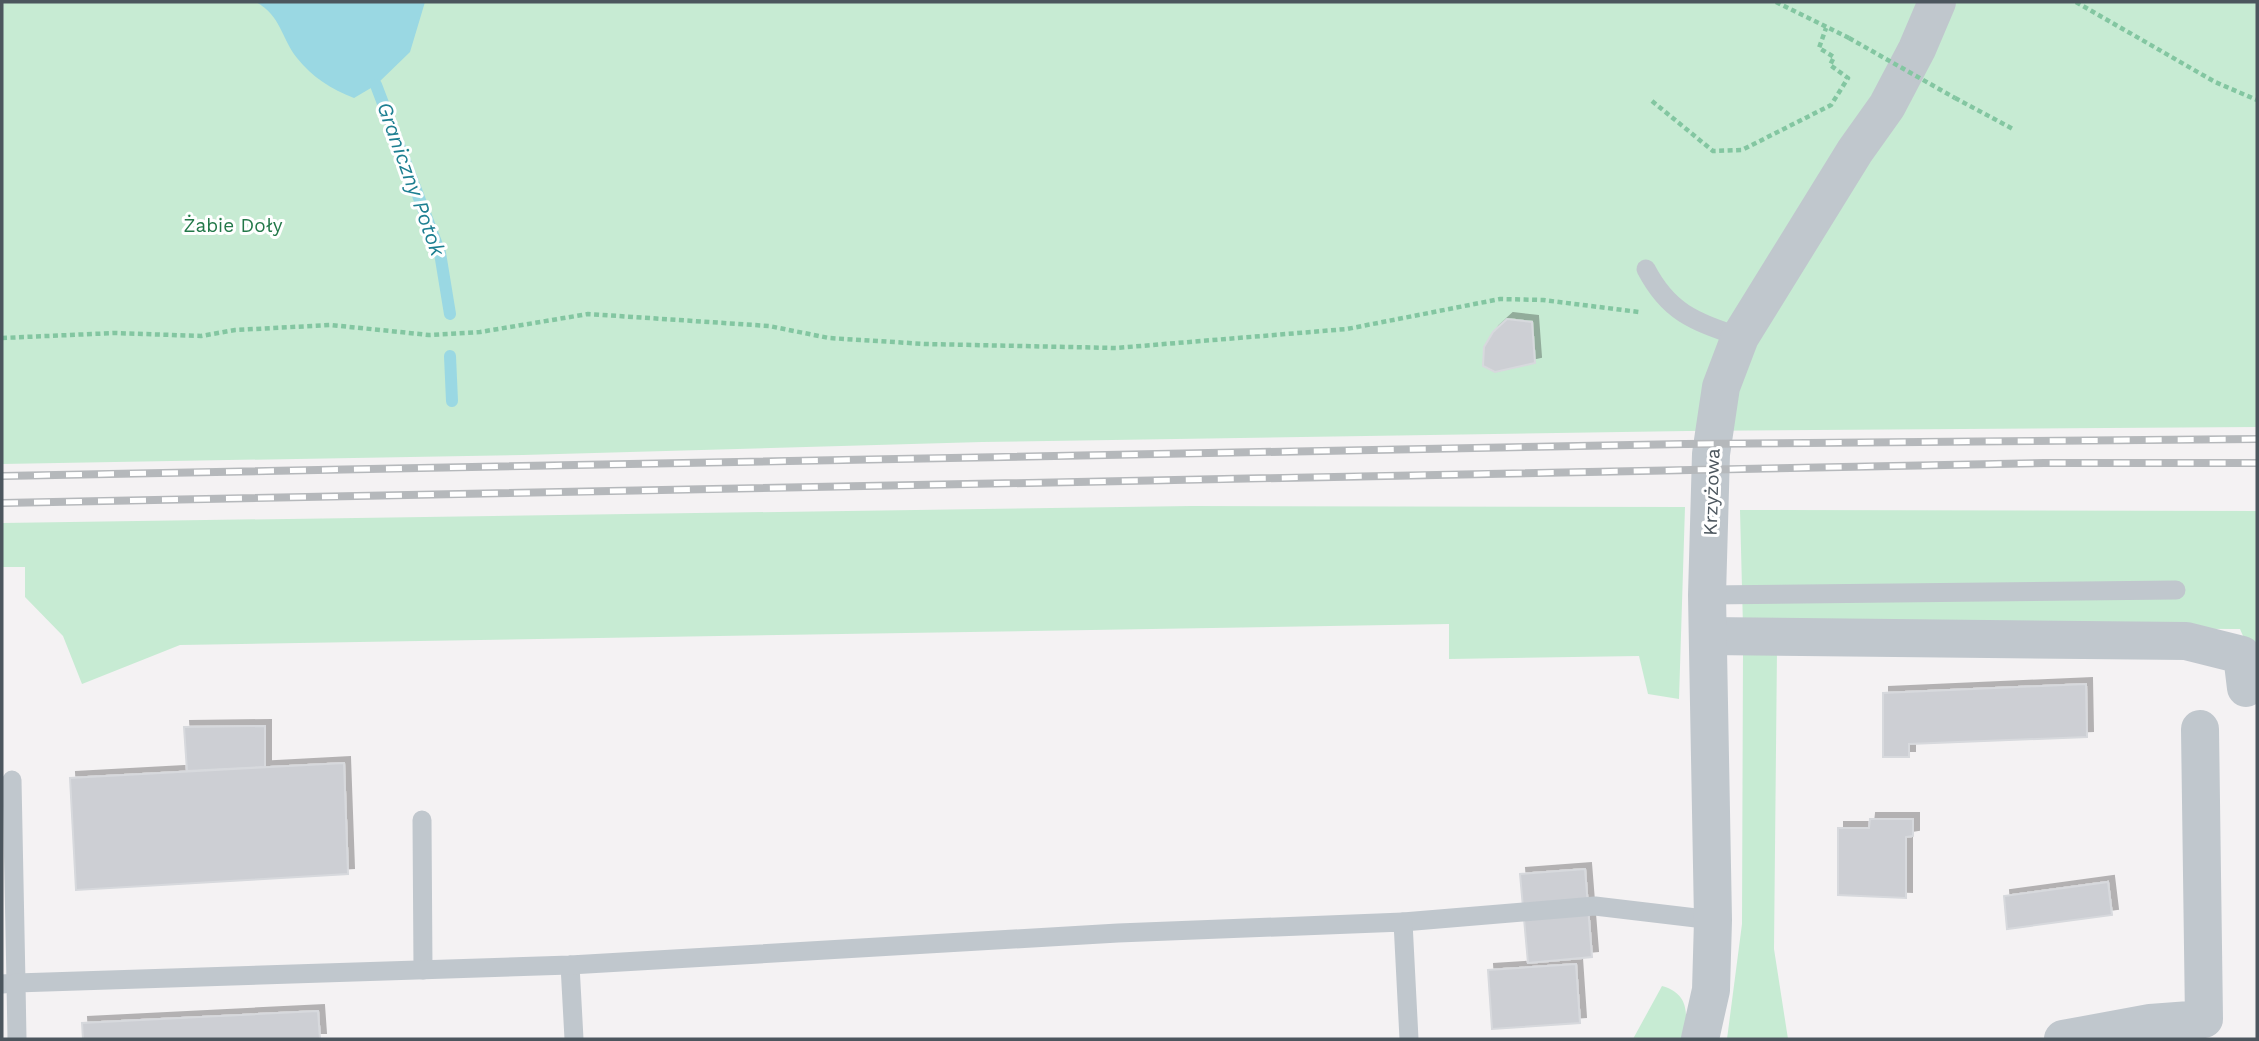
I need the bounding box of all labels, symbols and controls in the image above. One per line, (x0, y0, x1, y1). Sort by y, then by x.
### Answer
water label: Graniczny Potok (372, 98, 451, 260)
park label: Żabie Doły (183, 214, 283, 237)
street label: Krzyżowa (1698, 448, 1725, 536)

